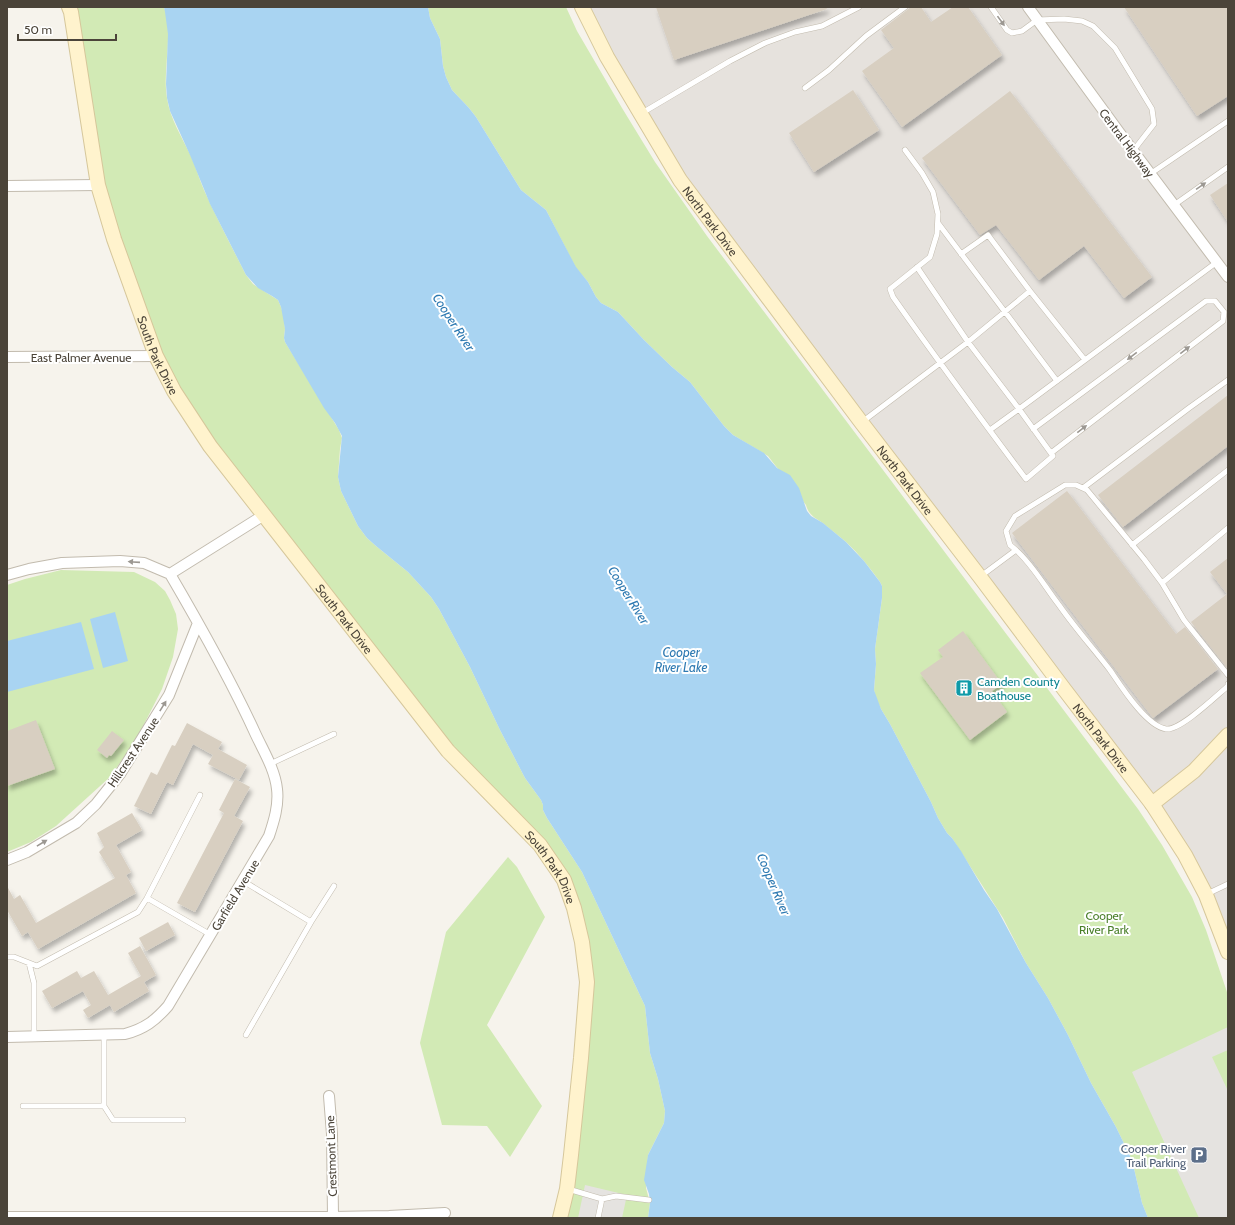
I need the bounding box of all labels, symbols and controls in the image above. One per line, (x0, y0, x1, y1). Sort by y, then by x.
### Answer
one-way arrow (997, 15, 1005, 26)
scale bar (18, 16, 116, 42)
text: 50 m (24, 22, 52, 37)
street label: Central Highway (1096, 106, 1158, 180)
one-way arrow (1196, 182, 1206, 190)
street label: North Park Drive (680, 183, 742, 259)
water label: Cooper River (429, 290, 479, 355)
street label: South Park Drive (135, 314, 182, 397)
one-way arrow (1179, 346, 1190, 354)
street label: East Palmer Avenue (31, 350, 131, 365)
one-way arrow (1127, 352, 1137, 360)
one-way arrow (1076, 425, 1087, 434)
street label: North Park Drive (874, 442, 937, 517)
one-way arrow (127, 559, 140, 565)
water label: Cooper River (605, 563, 654, 628)
street label: South Park Drive (313, 581, 377, 656)
water label: Cooper River Lake (655, 644, 707, 675)
place label: Camden County Boathouse (977, 674, 1060, 703)
building icon: Camden County Boathouse (954, 678, 974, 698)
street label: North Park Drive (1070, 700, 1133, 775)
one-way arrow (159, 701, 167, 711)
street label: Hillcrest Avenue (104, 714, 162, 790)
street label: South Park Drive (522, 827, 579, 905)
one-way arrow (36, 839, 48, 846)
water label: Cooper River (754, 851, 795, 918)
street label: Garfield Avenue (208, 857, 262, 933)
park label: Cooper River Park (1079, 908, 1129, 937)
street label: Crestmont Lane (322, 1115, 340, 1197)
place label: Cooper River Trail Parking (1121, 1141, 1187, 1170)
parking icon: Cooper River Trail Parking (1189, 1145, 1209, 1165)

